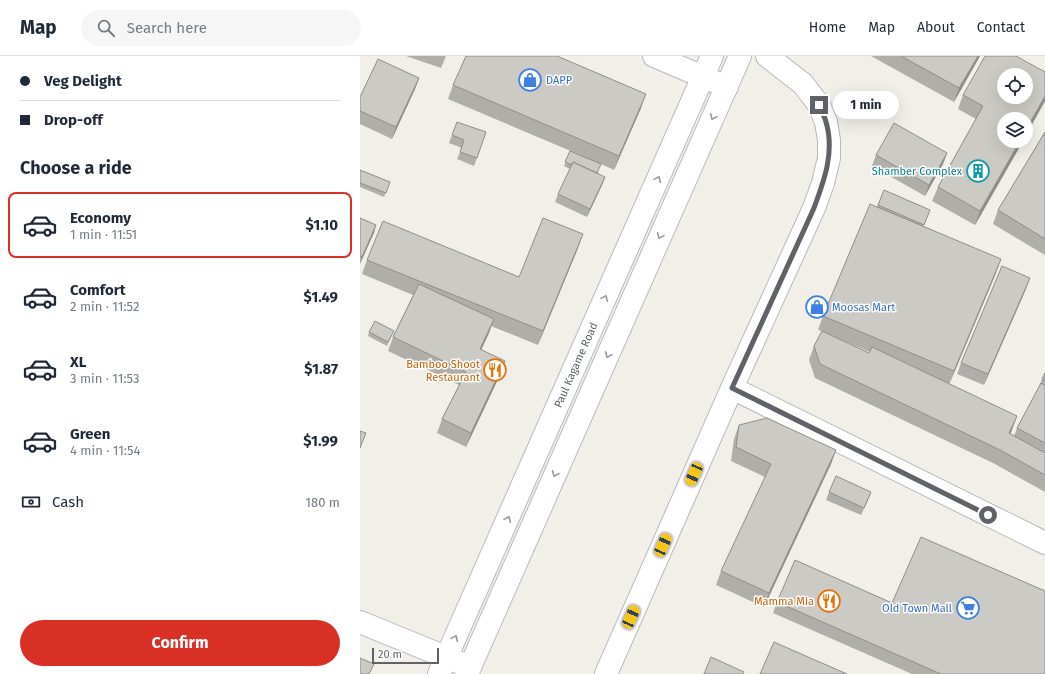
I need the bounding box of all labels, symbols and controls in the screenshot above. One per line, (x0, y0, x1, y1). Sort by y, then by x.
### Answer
search box (81, 10, 361, 46)
text: Map (20, 16, 57, 39)
icon: search (95, 17, 117, 39)
text: Search here (127, 19, 207, 37)
text: Home (809, 19, 846, 36)
text: Map (868, 19, 895, 36)
text: About (917, 19, 955, 36)
text: Contact (977, 19, 1025, 36)
shop icon: DAPP (517, 67, 543, 93)
map controls (997, 68, 1033, 148)
button: locate (997, 68, 1033, 104)
text: Veg Delight (44, 72, 122, 90)
place label: DAPP (546, 74, 573, 87)
callout: 1 min (833, 91, 899, 119)
route end (810, 96, 828, 114)
text: 1 min (850, 97, 882, 112)
text: Drop-off (44, 111, 103, 129)
button: layers (997, 112, 1033, 148)
one-way arrow (710, 113, 718, 121)
text: Choose a ride (20, 157, 132, 179)
building icon: Shamber Complex (965, 158, 991, 184)
place label: Shamber Complex (872, 165, 963, 178)
one-way arrow (653, 176, 661, 184)
icon: car (22, 207, 58, 243)
text: Economy (70, 209, 131, 227)
text: $1.10 (306, 216, 338, 234)
text: 1 min · 11:51 (70, 227, 137, 242)
one-way arrow (657, 233, 665, 240)
icon: car (22, 279, 58, 315)
text: Comfort (70, 281, 126, 299)
text: $1.49 (303, 288, 338, 306)
shop icon: Moosas Mart (804, 294, 830, 320)
one-way arrow (601, 295, 609, 302)
text: 2 min · 11:52 (70, 299, 139, 314)
place label: Moosas Mart (832, 301, 895, 314)
street label: Paul Kagame Road (551, 320, 600, 409)
icon: car (22, 351, 58, 387)
one-way arrow (605, 351, 613, 359)
text: XL (70, 353, 86, 371)
restaurant icon: Bamboo Shoot Restaurant (482, 357, 508, 383)
place label: Bamboo Shoot Restaurant (406, 358, 480, 384)
text: $1.87 (304, 360, 338, 378)
text: 3 min · 11:53 (70, 371, 140, 386)
icon: car (22, 423, 58, 459)
text: Green (70, 425, 110, 443)
text: $1.99 (303, 432, 338, 450)
text: 4 min · 11:54 (70, 443, 140, 458)
car (684, 461, 704, 487)
one-way arrow (552, 470, 560, 477)
icon: cash (20, 491, 42, 513)
text: Cash (52, 493, 84, 511)
text: 180 m (305, 495, 340, 510)
route start (979, 506, 997, 524)
one-way arrow (503, 516, 511, 523)
car (653, 532, 673, 558)
restaurant icon: Mamma Mia (816, 588, 842, 614)
place label: Mamma Mia (754, 595, 814, 608)
supermarket icon: Old Town Mall (955, 595, 981, 621)
place label: Old Town Mall (882, 602, 952, 615)
car (621, 604, 641, 630)
button: Confirm (20, 620, 340, 666)
one-way arrow (450, 635, 458, 643)
scale bar (372, 646, 439, 665)
text: 20 m (378, 648, 402, 661)

